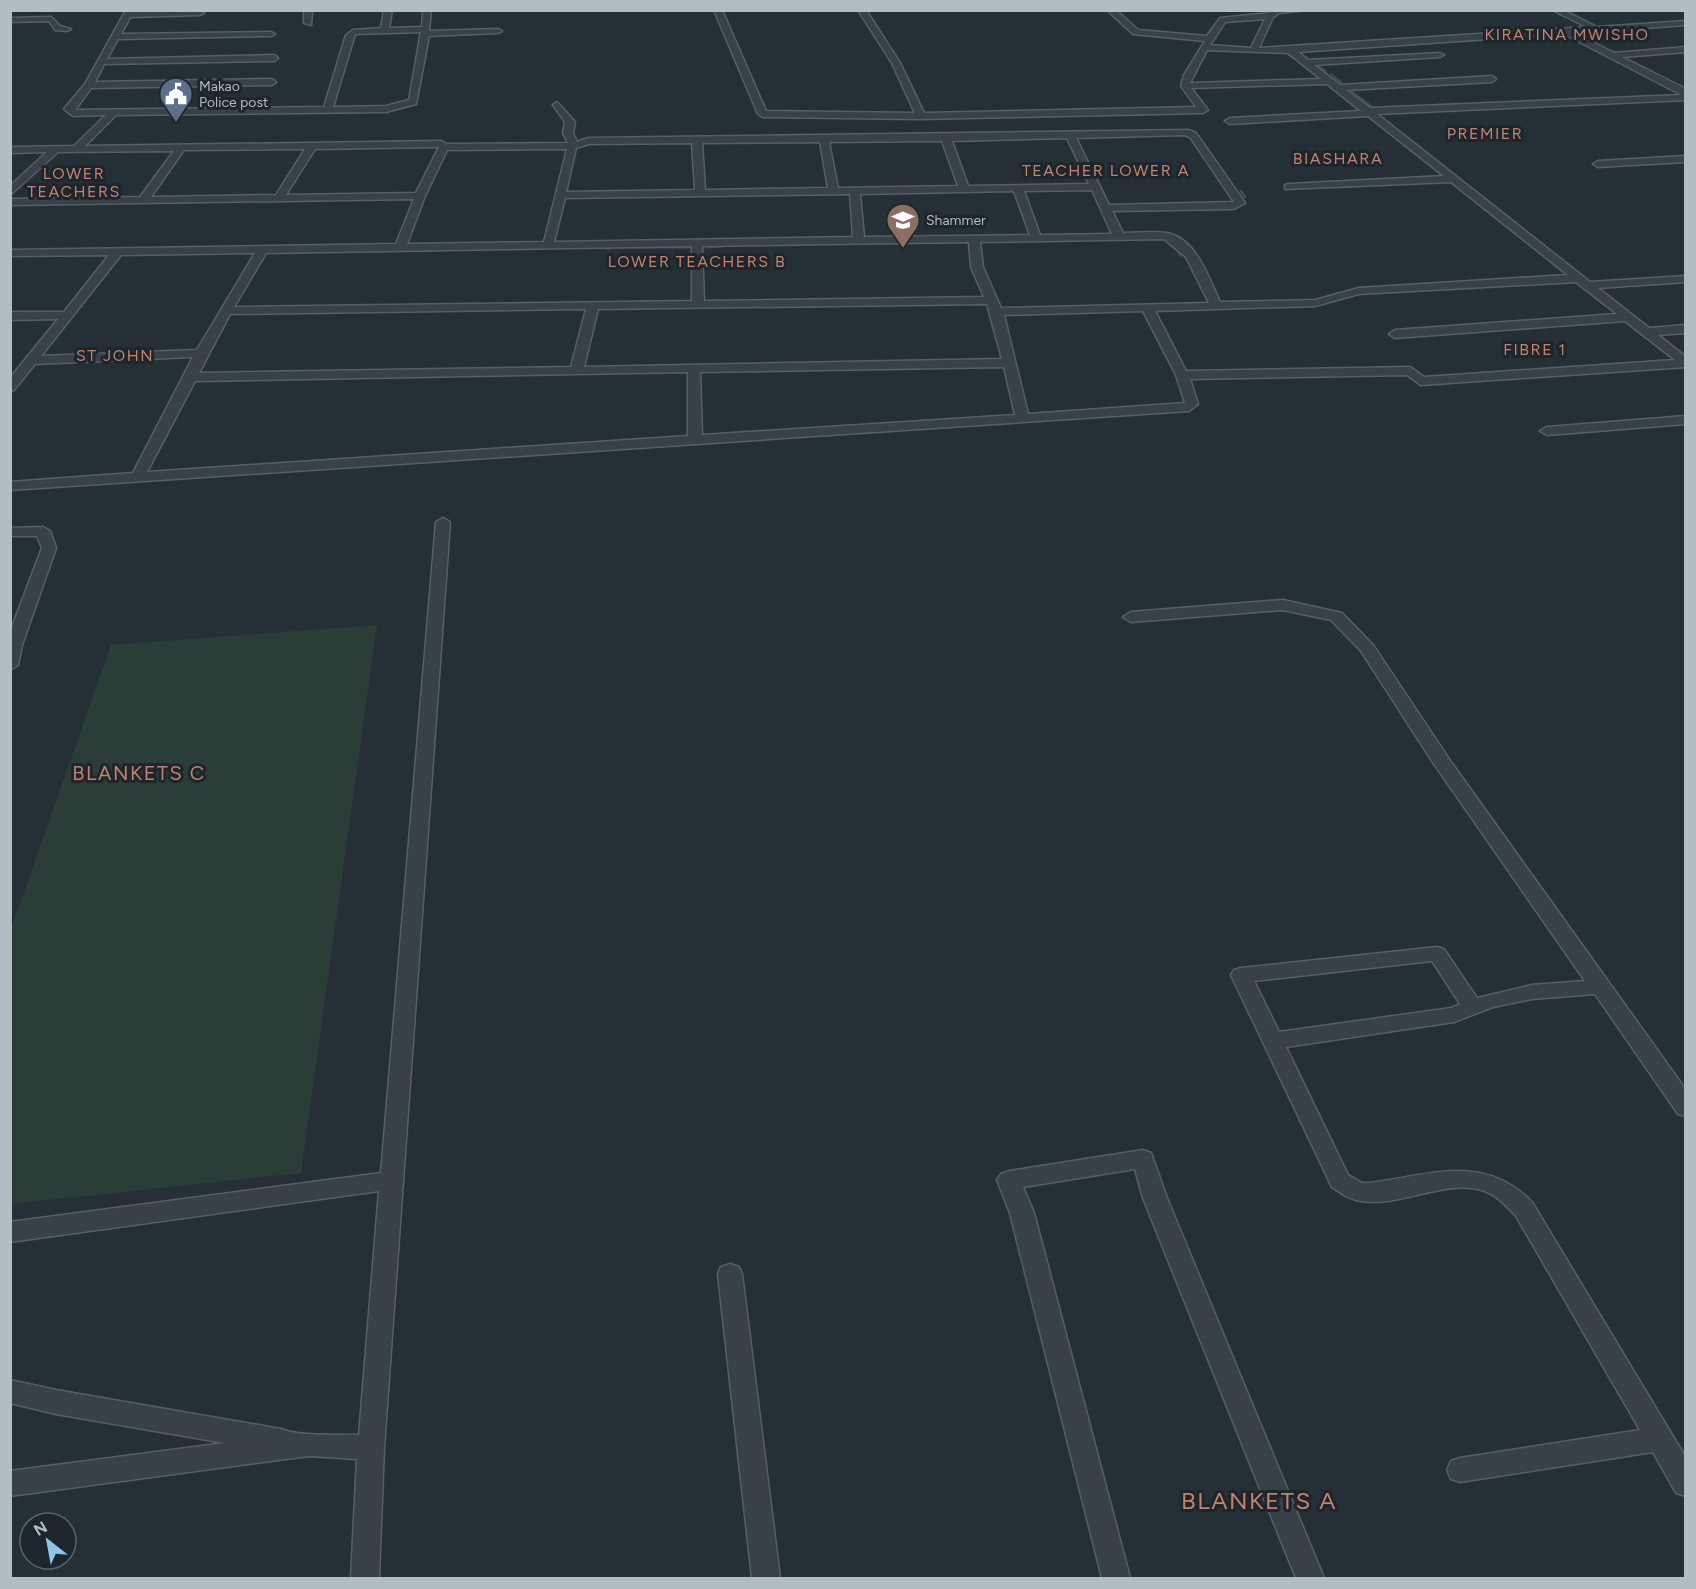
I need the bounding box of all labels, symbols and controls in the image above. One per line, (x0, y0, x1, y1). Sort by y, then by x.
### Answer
district label: KIRATINA MWISHO (1484, 25, 1650, 44)
public building icon: Makao Police post (158, 76, 194, 123)
place label: Makao Police post (199, 78, 268, 111)
district label: PREMIER (1447, 124, 1523, 143)
district label: BIASHARA (1293, 149, 1383, 168)
district label: TEACHER LOWER A (1022, 161, 1190, 180)
district label: LOWER TEACHERS (27, 164, 121, 201)
school or university icon: Shammer (885, 202, 921, 249)
place label: Shammer (926, 212, 986, 229)
district label: LOWER TEACHERS B (608, 252, 786, 271)
district label: FIBRE 1 (1503, 340, 1567, 359)
district label: ST JOHN (76, 346, 154, 365)
district label: BLANKETS C (72, 761, 206, 785)
district label: BLANKETS A (1181, 1486, 1337, 1515)
north arrow (18, 1511, 78, 1571)
text: N (30, 1517, 51, 1540)

